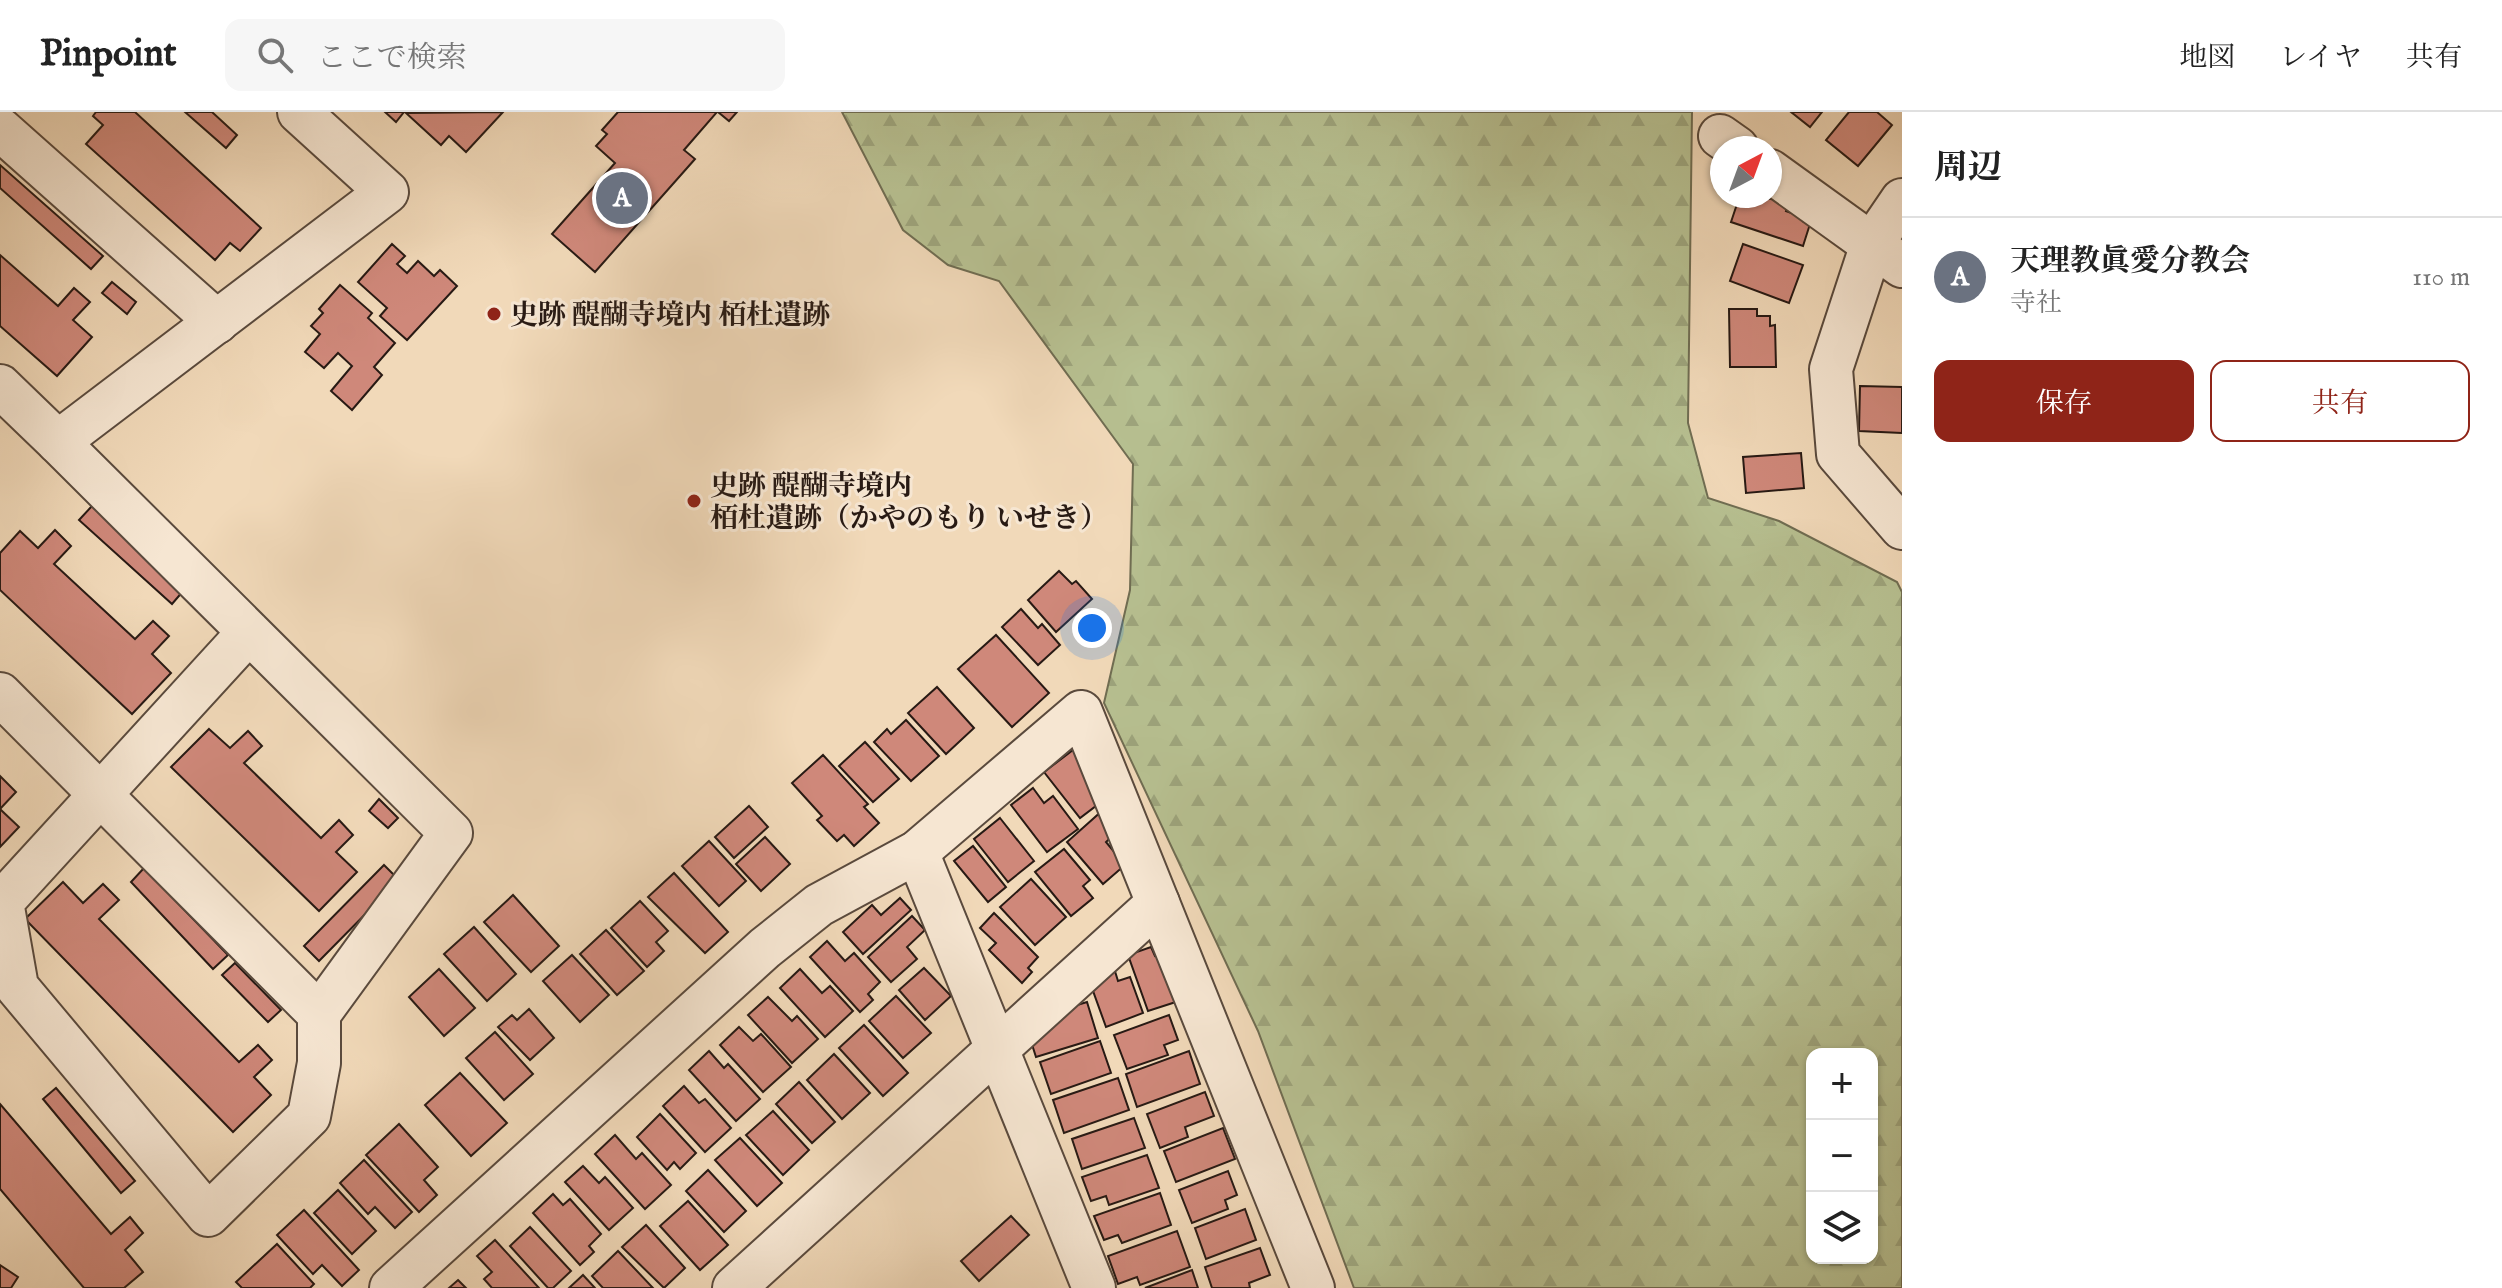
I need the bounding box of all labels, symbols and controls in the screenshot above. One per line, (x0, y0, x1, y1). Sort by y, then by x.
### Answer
search box (225, 19, 785, 91)
text: Pinpoint (40, 31, 177, 79)
icon: search (253, 33, 297, 77)
text: ここで検索 (317, 40, 467, 78)
text: 地図 (2179, 41, 2235, 76)
text: レイヤ (2279, 41, 2362, 76)
text: 共有 (2406, 41, 2462, 76)
north arrow (1710, 136, 1782, 208)
text: 周辺 (1934, 147, 2002, 190)
pin: A (596, 168, 648, 228)
text: 天理教眞愛分教会 (2010, 243, 2250, 281)
text: A (1951, 261, 1969, 294)
text: 110 m (2412, 261, 2470, 294)
text: 寺社 (2010, 287, 2062, 320)
place label: 史跡 醍醐寺境内 栢杜遺跡 (510, 299, 830, 334)
marker: 史跡 醍醐寺境内 栢杜遺跡 (485, 305, 503, 323)
button: 保存 (1934, 360, 2194, 442)
button: 共有 (2210, 360, 2470, 442)
place label: 史跡 醍醐寺境内 栢杜遺跡（かやのもり いせき） (710, 470, 1108, 537)
marker: 史跡 醍醐寺境内 栢杜遺跡（かやのもり いせき） (685, 492, 703, 510)
your location (1072, 608, 1112, 648)
map controls (1806, 1048, 1878, 1264)
button: + (1806, 1048, 1878, 1120)
button: − (1806, 1120, 1878, 1192)
button: layers (1806, 1192, 1878, 1264)

